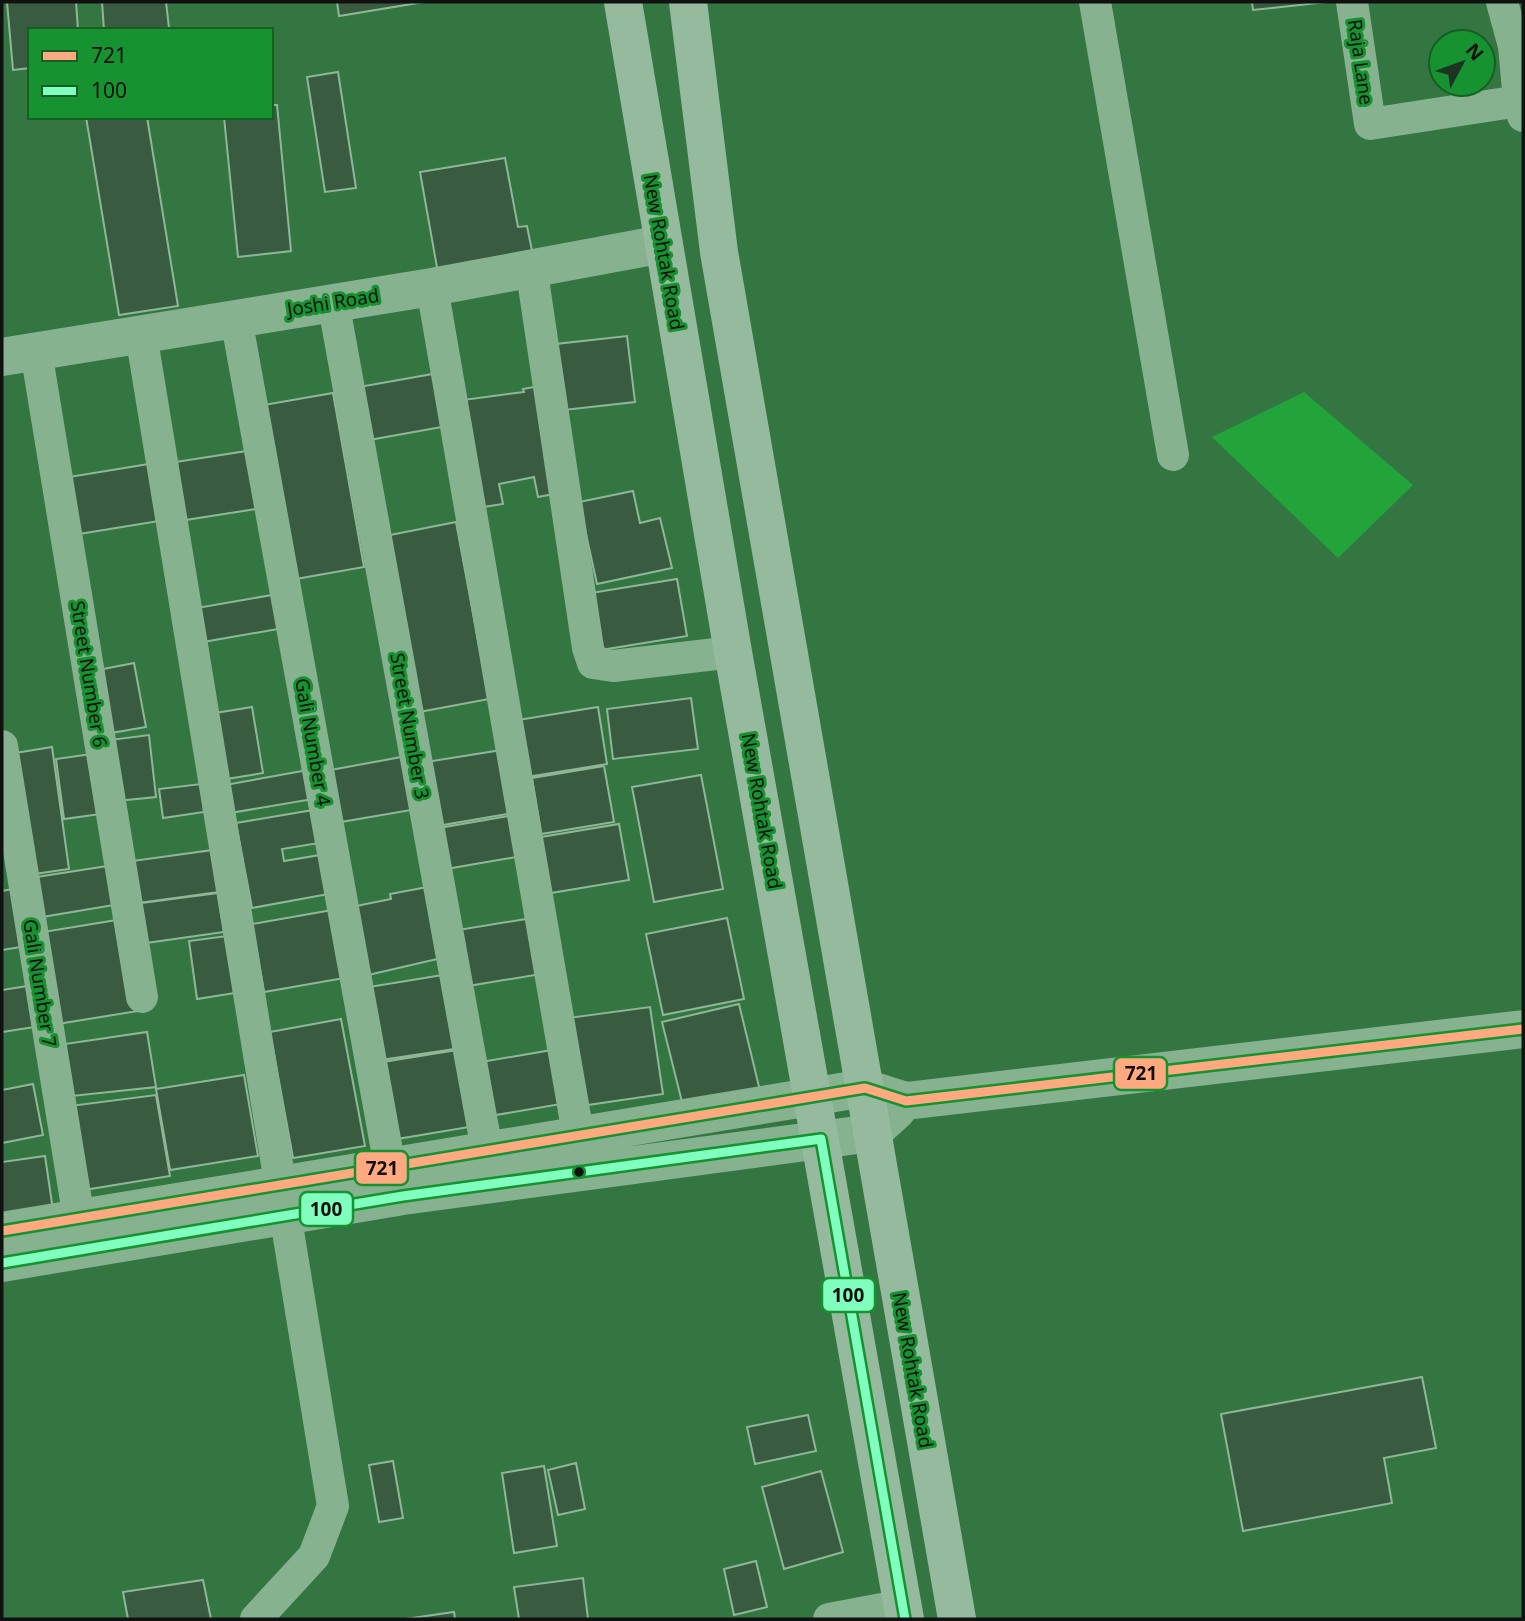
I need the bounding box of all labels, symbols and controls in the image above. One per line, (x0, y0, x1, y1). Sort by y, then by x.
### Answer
street label: Raja Lane (1342, 18, 1380, 106)
legend (28, 28, 273, 119)
north arrow (1427, 28, 1497, 98)
text: N (1460, 37, 1490, 66)
text: 721 (91, 41, 127, 69)
text: 100 (91, 76, 127, 104)
street label: New Rohtak Road (637, 172, 691, 332)
street label: Joshi Road (283, 282, 381, 322)
street label: Street Number 6 (65, 599, 113, 749)
street label: Street Number 3 (384, 651, 436, 801)
street label: Gali Number 4 (289, 676, 337, 808)
street label: New Rohtak Road (735, 731, 789, 891)
street label: Gali Number 7 (17, 917, 63, 1049)
line badge: 721 (1114, 1057, 1167, 1090)
text: 721 (1125, 1060, 1157, 1086)
line badge: 721 (355, 1151, 408, 1185)
text: 721 (366, 1155, 398, 1181)
unlabelled marker (572, 1165, 586, 1179)
line badge: 100 (300, 1192, 353, 1226)
text: 100 (310, 1196, 342, 1222)
line badge: 100 (822, 1278, 875, 1312)
text: 100 (832, 1282, 864, 1308)
street label: New Rohtak Road (886, 1290, 940, 1450)

